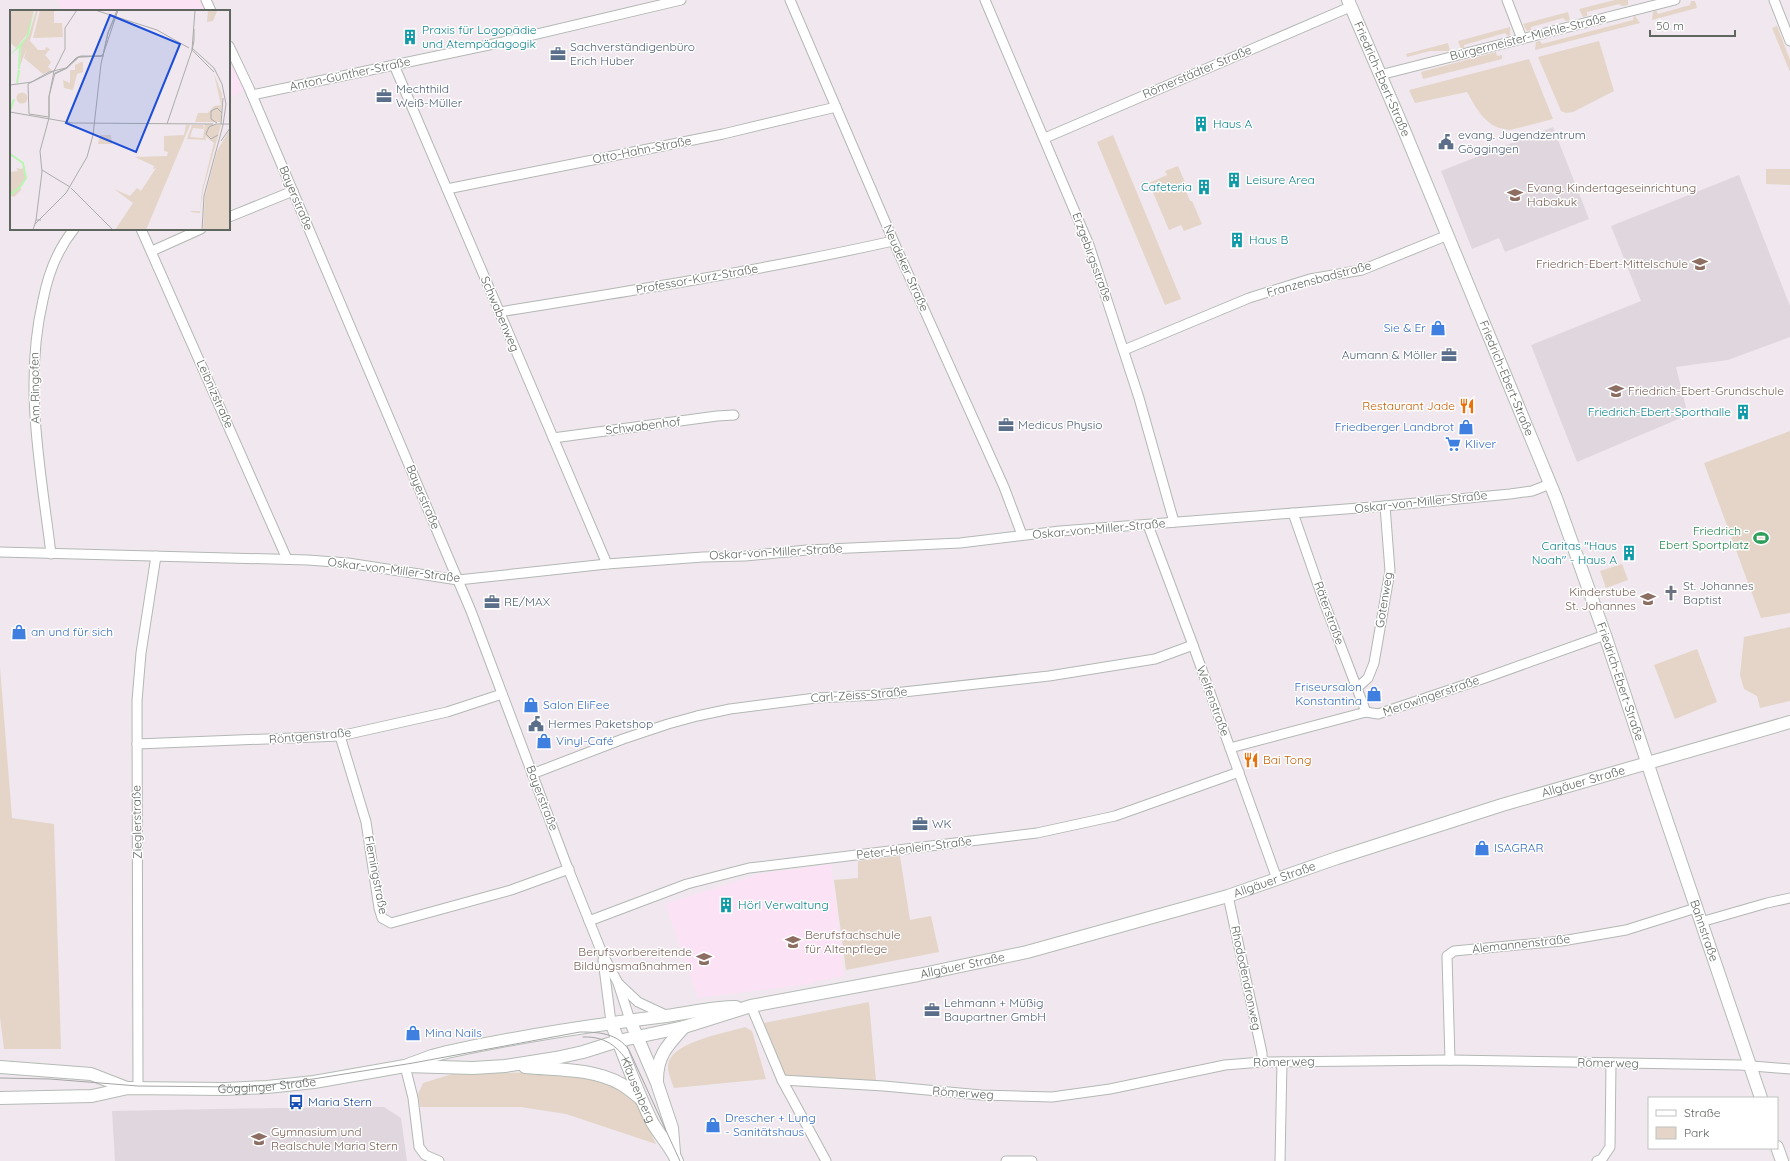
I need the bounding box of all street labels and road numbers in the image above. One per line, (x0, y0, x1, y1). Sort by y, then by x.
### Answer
street label: Bürgermeister-Miehle-Straße (1448, 10, 1608, 63)
street label: Friedrich-Ebert-Straße (1351, 19, 1414, 139)
street label: Römerstädter Straße (1140, 42, 1254, 101)
street label: Anton-Günther-Straße (288, 53, 412, 94)
street label: Otto-Hahn-Straße (591, 133, 693, 166)
street label: Bayerstraße (276, 163, 317, 233)
street label: Erzgebirgsstraße (1069, 210, 1116, 304)
street label: Neudeker Straße (881, 222, 932, 314)
street label: Franzensbadstraße (1265, 257, 1373, 300)
street label: Professor-Kurz-Straße (635, 260, 759, 297)
street label: Schwabenweg (478, 274, 523, 354)
street label: Friedrich-Ebert-Straße (1476, 318, 1538, 438)
street label: Am Ringofen (26, 352, 43, 424)
street label: Leibnizstraße (194, 357, 237, 431)
street label: Schwabenhof (605, 413, 682, 438)
street label: Bayerstraße (403, 462, 444, 532)
street label: Oskar-von-Miller-Straße (1354, 487, 1488, 516)
street label: Oskar-von-Miller-Straße (1032, 515, 1166, 542)
street label: Oskar-von-Miller-Straße (709, 541, 843, 562)
street label: Oskar-von-Miller-Straße (327, 554, 461, 585)
street label: Gotenweg (1372, 571, 1395, 629)
street label: Räterstraße (1311, 579, 1348, 647)
street label: Friedrich-Ebert-Straße (1594, 620, 1647, 743)
street label: Welfenstraße (1194, 663, 1233, 738)
street label: Merowingerstraße (1381, 672, 1481, 719)
street label: Carl-Zeiss-Straße (810, 684, 908, 705)
street label: Röntgenstraße (268, 724, 352, 747)
street label: Allgäuer Straße (1540, 762, 1627, 800)
street label: Bayerstraße (523, 763, 562, 833)
street label: Zieglerstraße (128, 785, 145, 859)
street label: Peter-Henlein-Straße (855, 833, 973, 862)
street label: Flemingstraße (362, 834, 391, 916)
street label: Allgäuer Straße (1231, 858, 1318, 901)
street label: Bahnstraße (1687, 898, 1722, 964)
street label: Rhododendronweg (1228, 924, 1265, 1032)
street label: Alemannenstraße (1471, 931, 1571, 956)
street label: Allgäuer Straße (919, 949, 1006, 981)
street label: Römerweg (1253, 1053, 1315, 1070)
street label: Römerweg (1577, 1054, 1639, 1071)
street label: Klausenberg (618, 1055, 659, 1125)
street label: Gögginger Straße (218, 1074, 317, 1096)
street label: Römerweg (932, 1083, 994, 1102)

